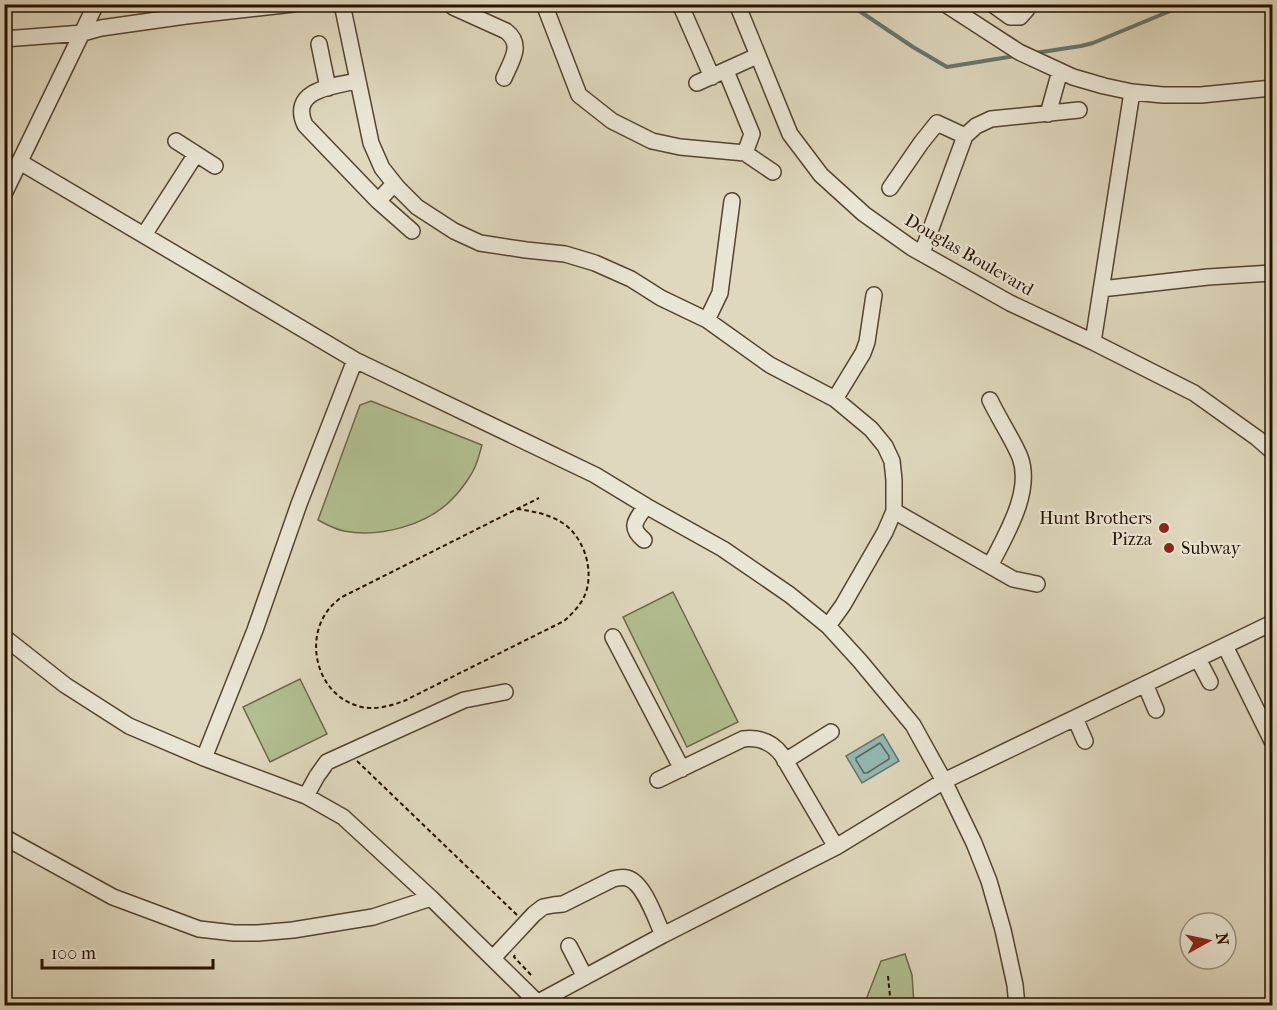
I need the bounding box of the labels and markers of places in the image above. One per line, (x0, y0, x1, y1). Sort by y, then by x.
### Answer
place label: Hunt Brothers Pizza (1039, 508, 1153, 550)
marker: Hunt Brothers Pizza (1157, 521, 1171, 535)
place label: Subway (1181, 538, 1242, 559)
marker: Subway (1162, 541, 1176, 555)

